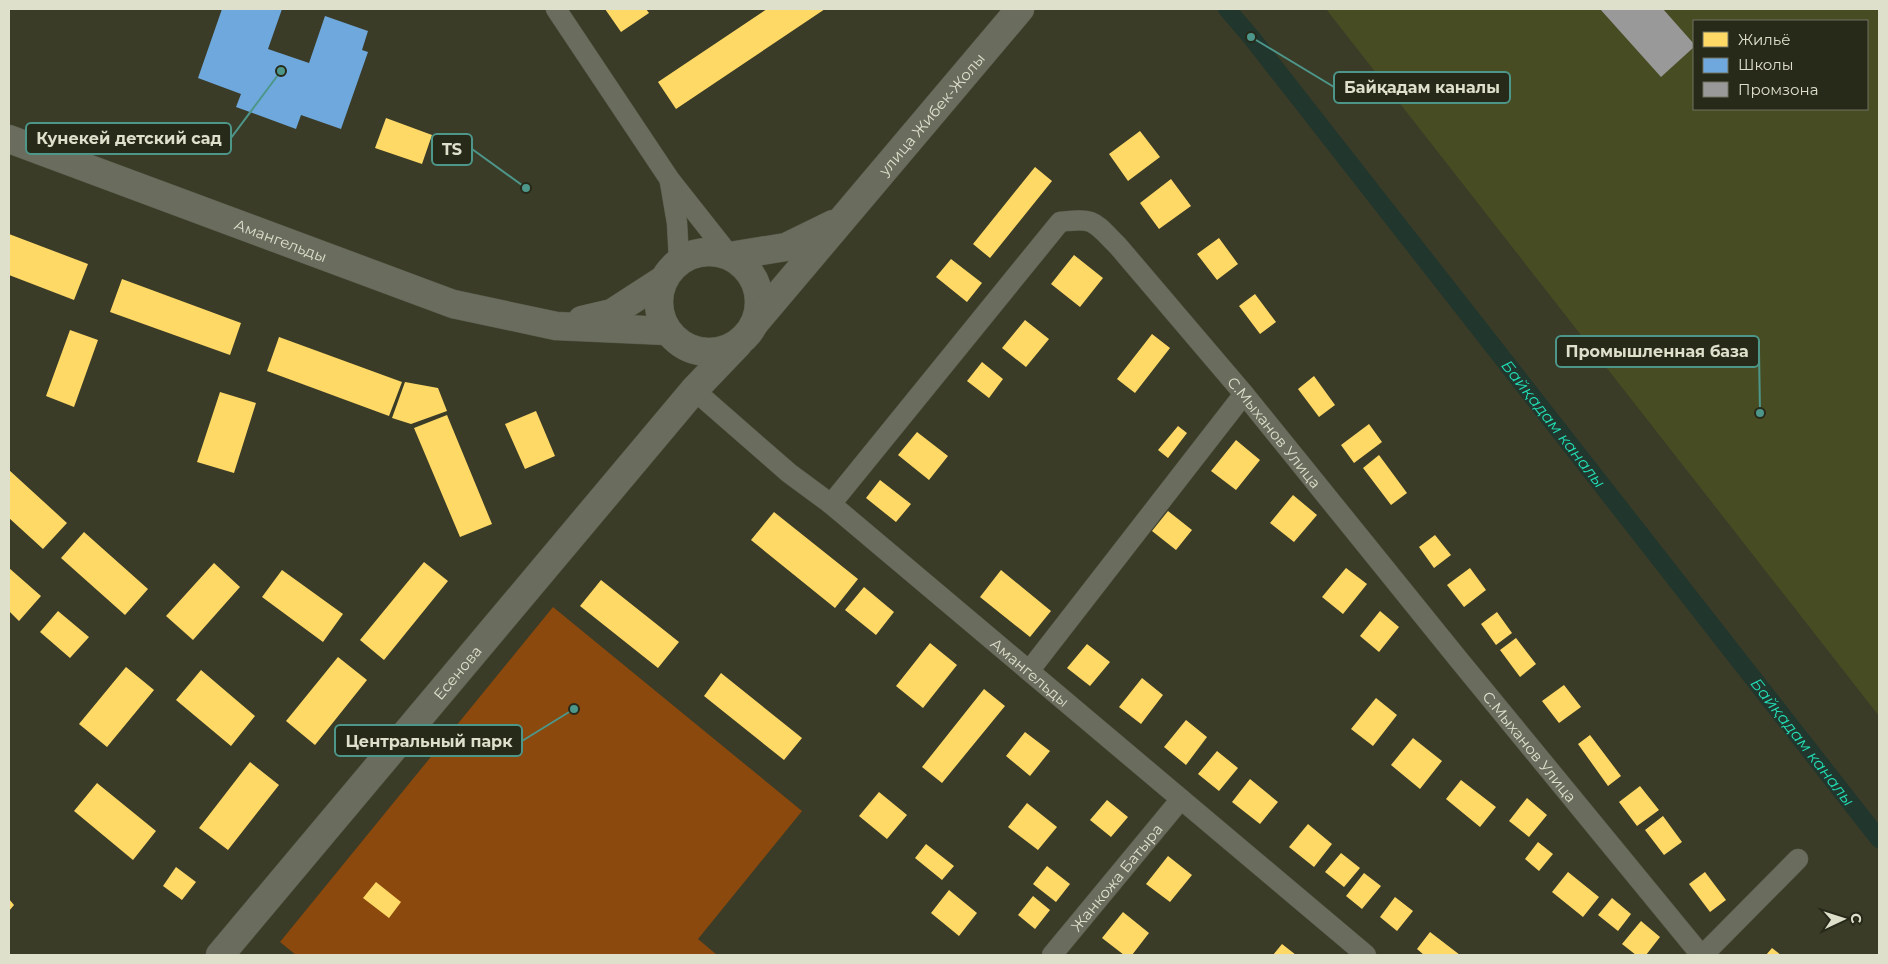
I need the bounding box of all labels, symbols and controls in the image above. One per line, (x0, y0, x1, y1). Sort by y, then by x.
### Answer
legend (1693, 20, 1868, 110)
text: Жильё (1738, 30, 1791, 49)
street label: улица Жибек-Жолы (874, 49, 989, 180)
text: Школы (1738, 55, 1794, 74)
callout: Байқадам каналы (1334, 72, 1510, 103)
text: Байқадам каналы (1344, 78, 1500, 97)
text: Промзона (1738, 80, 1818, 99)
callout: Кунекей детский сад (26, 123, 231, 154)
text: Кунекей детский сад (36, 129, 222, 148)
callout: TS (432, 134, 472, 165)
text: TS (442, 140, 462, 159)
street label: Амангельды (232, 214, 330, 266)
callout: Промышленная база (1556, 336, 1759, 367)
text: Промышленная база (1565, 342, 1749, 361)
water label: Байқадам каналы (1498, 356, 1610, 491)
street label: С.Мыханов Улица (1224, 372, 1326, 492)
street label: Амангельды (987, 633, 1073, 711)
street label: Есенова (429, 641, 485, 703)
water label: Байқадам каналы (1747, 674, 1859, 809)
street label: С.Мыханов Улица (1479, 687, 1581, 806)
callout: Центральный парк (335, 725, 522, 756)
text: Центральный парк (346, 732, 513, 751)
street label: Жанкожа Батыра (1066, 819, 1166, 935)
north arrow (1818, 894, 1868, 944)
text: С (1847, 912, 1865, 924)

